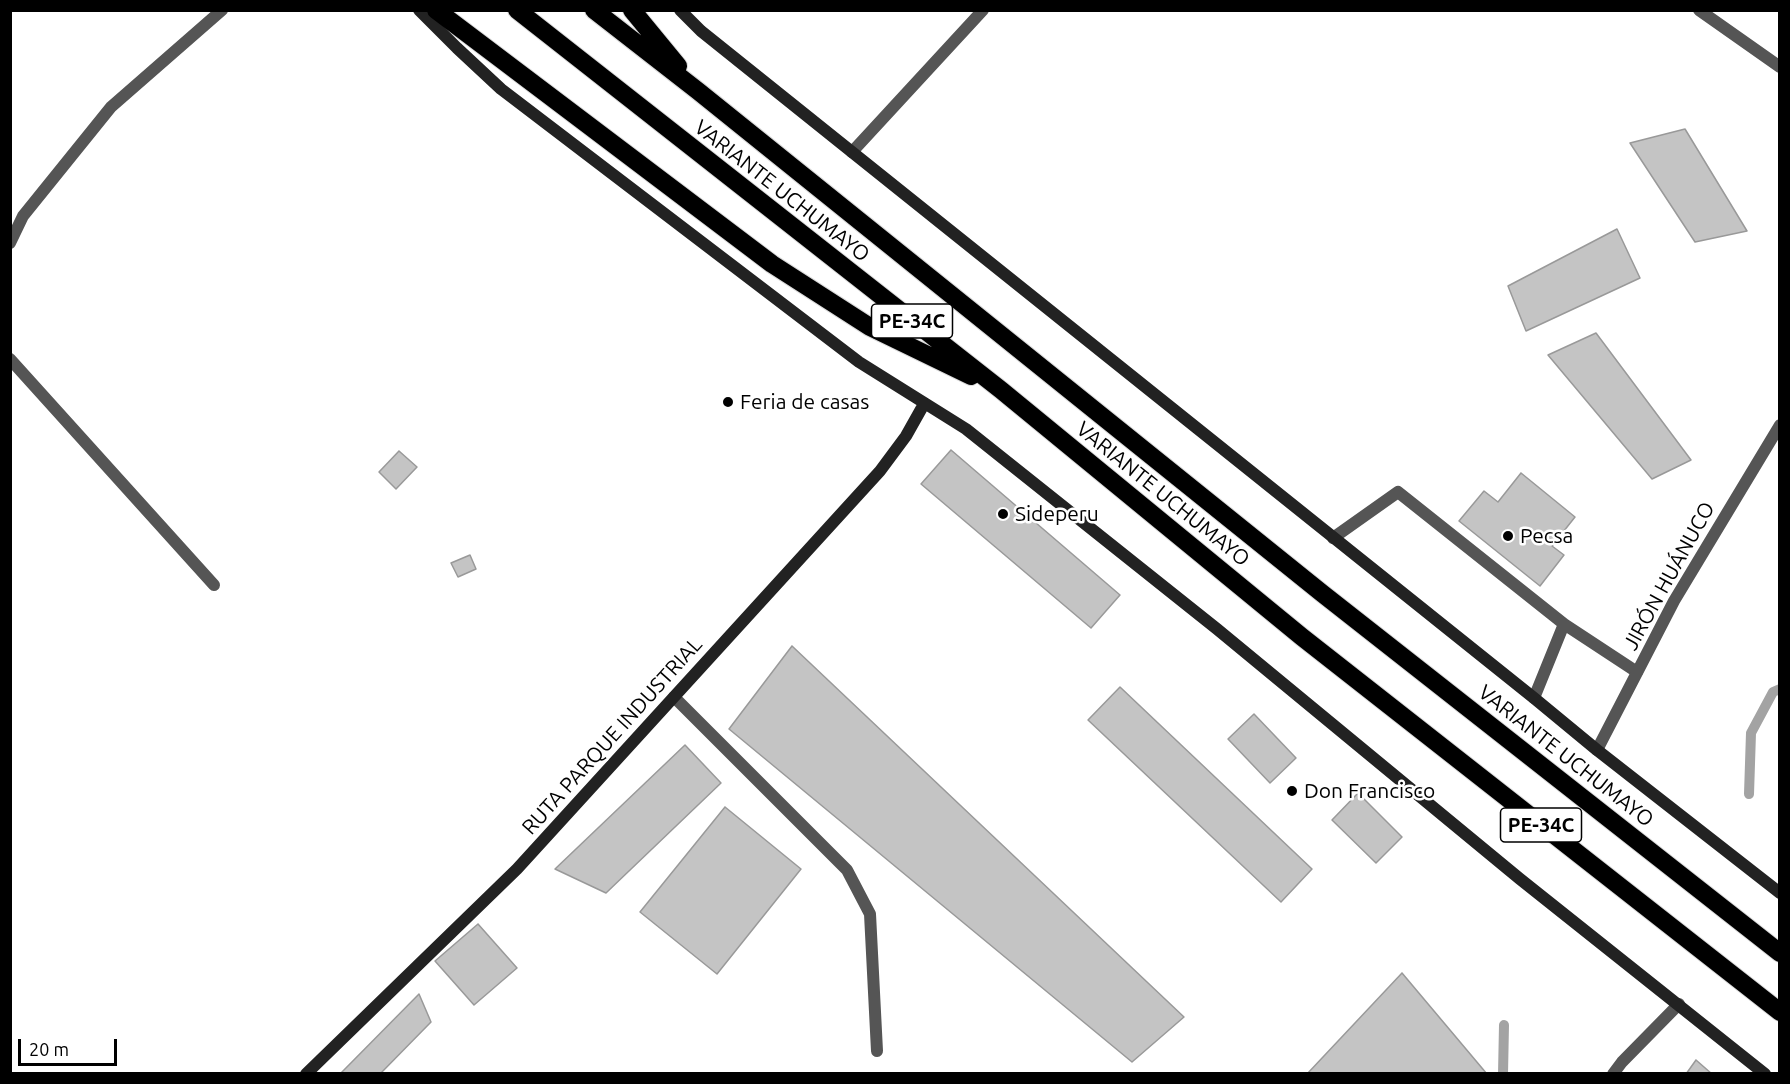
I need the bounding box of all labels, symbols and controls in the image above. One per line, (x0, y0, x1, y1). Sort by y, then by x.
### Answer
street label: VARIANTE UCHUMAYO (689, 115, 875, 267)
road number: PE-34C (872, 304, 952, 338)
place label: Feria de casas (740, 389, 869, 415)
marker: Feria de casas (721, 395, 735, 409)
street label: VARIANTE UCHUMAYO (1071, 416, 1255, 572)
street label: JIRÓN HUÁNUCO (1618, 497, 1720, 655)
place label: Sideperu (1015, 501, 1099, 527)
marker: Sideperu (996, 507, 1010, 521)
place label: Pecsa (1520, 523, 1573, 549)
marker: Pecsa (1501, 529, 1515, 543)
street label: RUTA PARQUE INDUSTRIAL (517, 632, 707, 840)
street label: VARIANTE UCHUMAYO (1473, 680, 1659, 832)
place label: Don Francisco (1304, 778, 1435, 804)
marker: Don Francisco (1285, 784, 1299, 798)
road number: PE-34C (1500, 808, 1582, 842)
scale bar (21, 1027, 120, 1065)
text: 20 m (29, 1039, 69, 1059)

